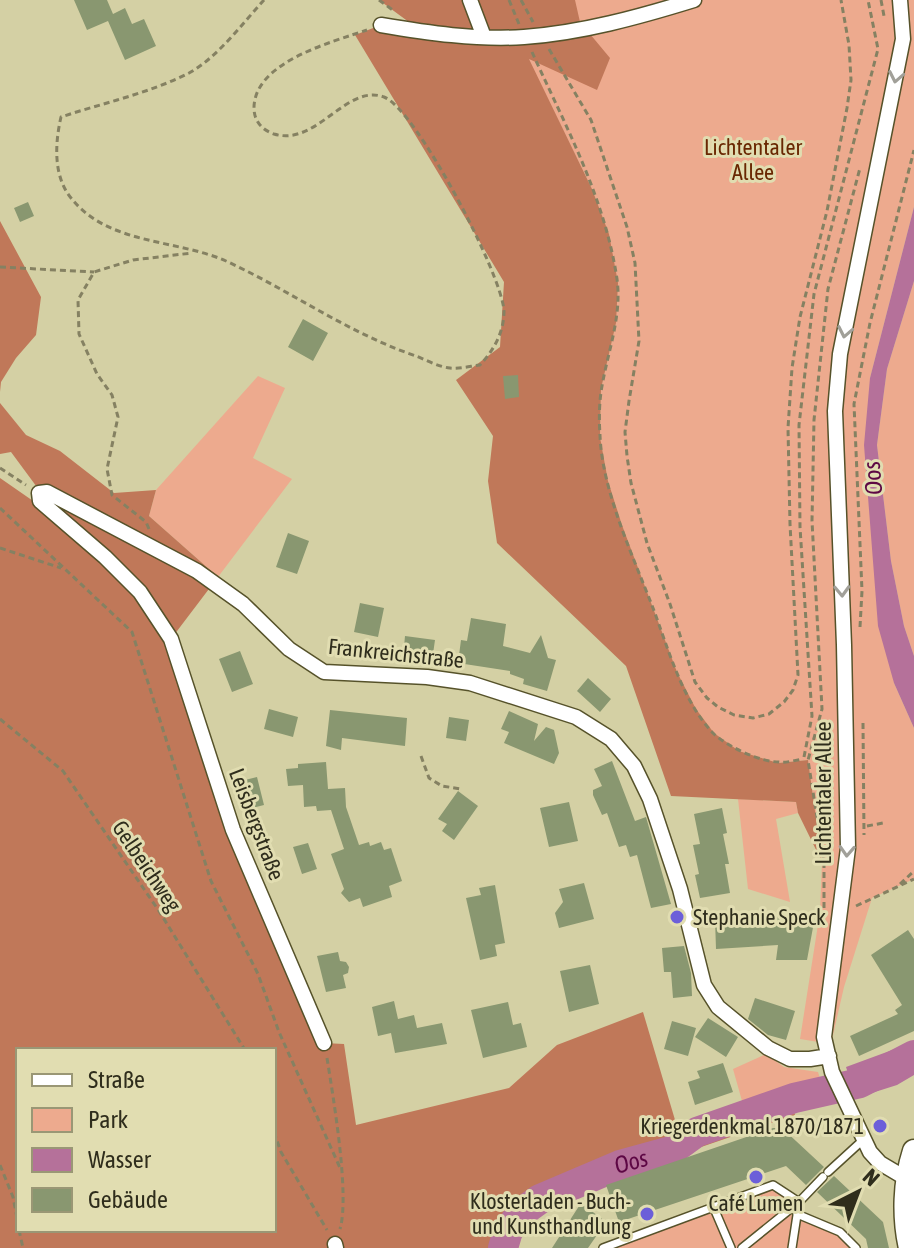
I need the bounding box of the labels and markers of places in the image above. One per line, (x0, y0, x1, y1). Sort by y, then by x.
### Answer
place label: Stephanie Speck (693, 904, 826, 930)
marker: Stephanie Speck (668, 908, 686, 926)
place label: Kriegerdenkmal 1870/1871 (640, 1113, 864, 1139)
marker: Kriegerdenkmal 1870/1871 (871, 1117, 889, 1135)
marker: Café Lumen (747, 1168, 765, 1186)
place label: Klosterladen - Buch- und Kunsthandlung (470, 1188, 632, 1239)
place label: Café Lumen (709, 1190, 803, 1216)
marker: Klosterladen - Buch- und Kunsthandlung (638, 1205, 656, 1223)

